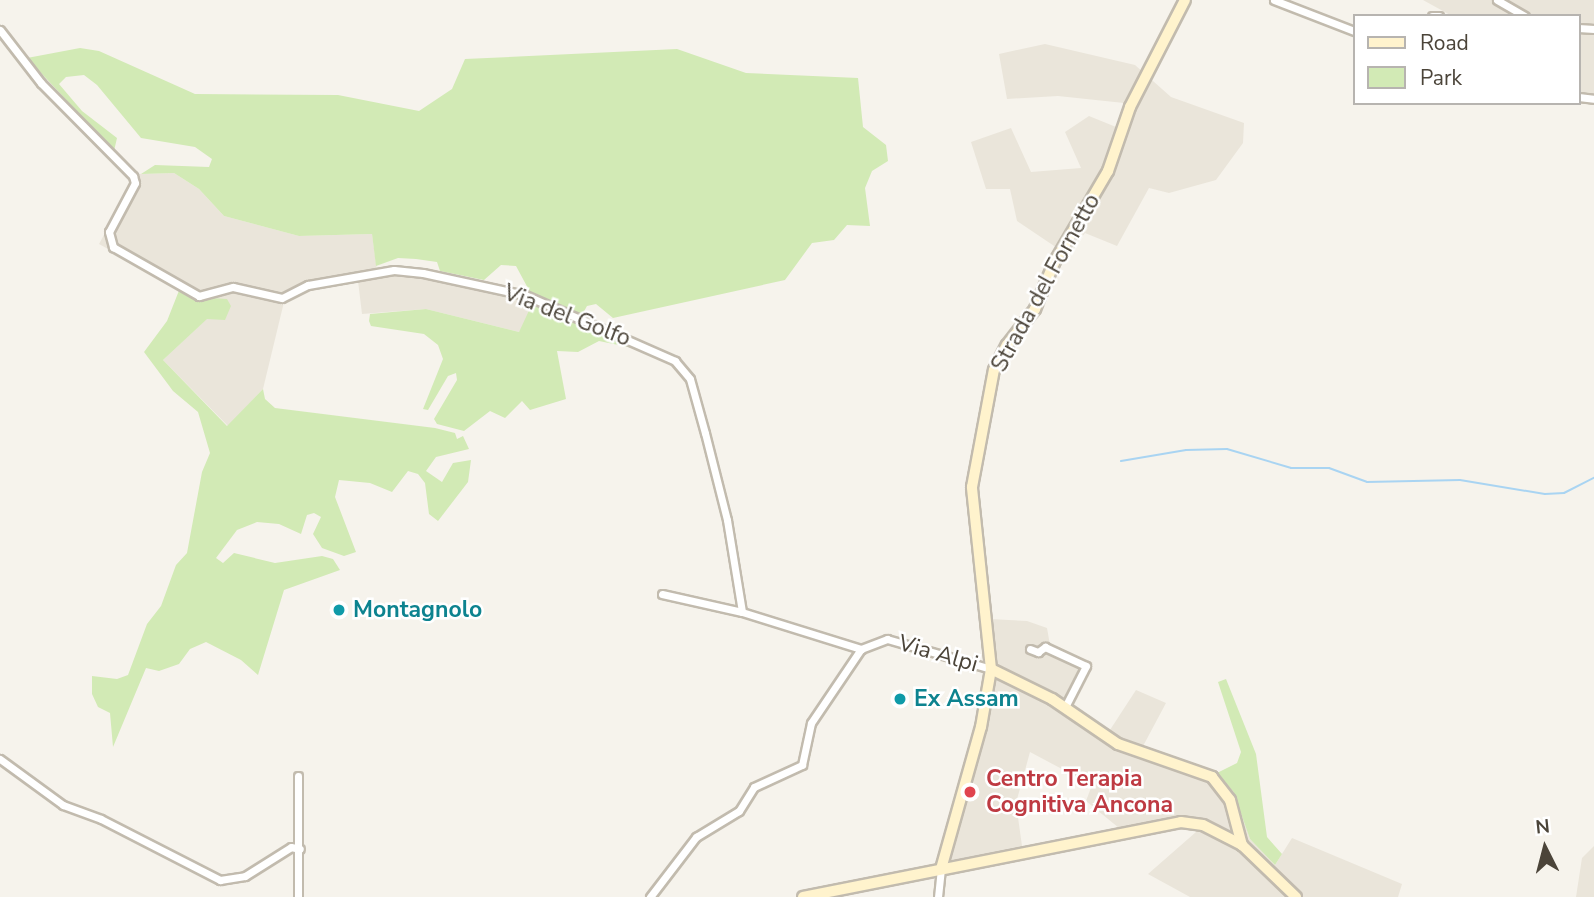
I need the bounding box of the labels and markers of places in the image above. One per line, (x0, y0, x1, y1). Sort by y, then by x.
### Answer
place label: Montagnolo (353, 596, 482, 624)
marker: Montagnolo (331, 602, 347, 618)
place label: Ex Assam (914, 685, 1019, 713)
marker: Ex Assam (892, 691, 908, 707)
place label: Centro Terapia Cognitiva Ancona (986, 765, 1173, 819)
marker: Centro Terapia Cognitiva Ancona (960, 782, 980, 802)

